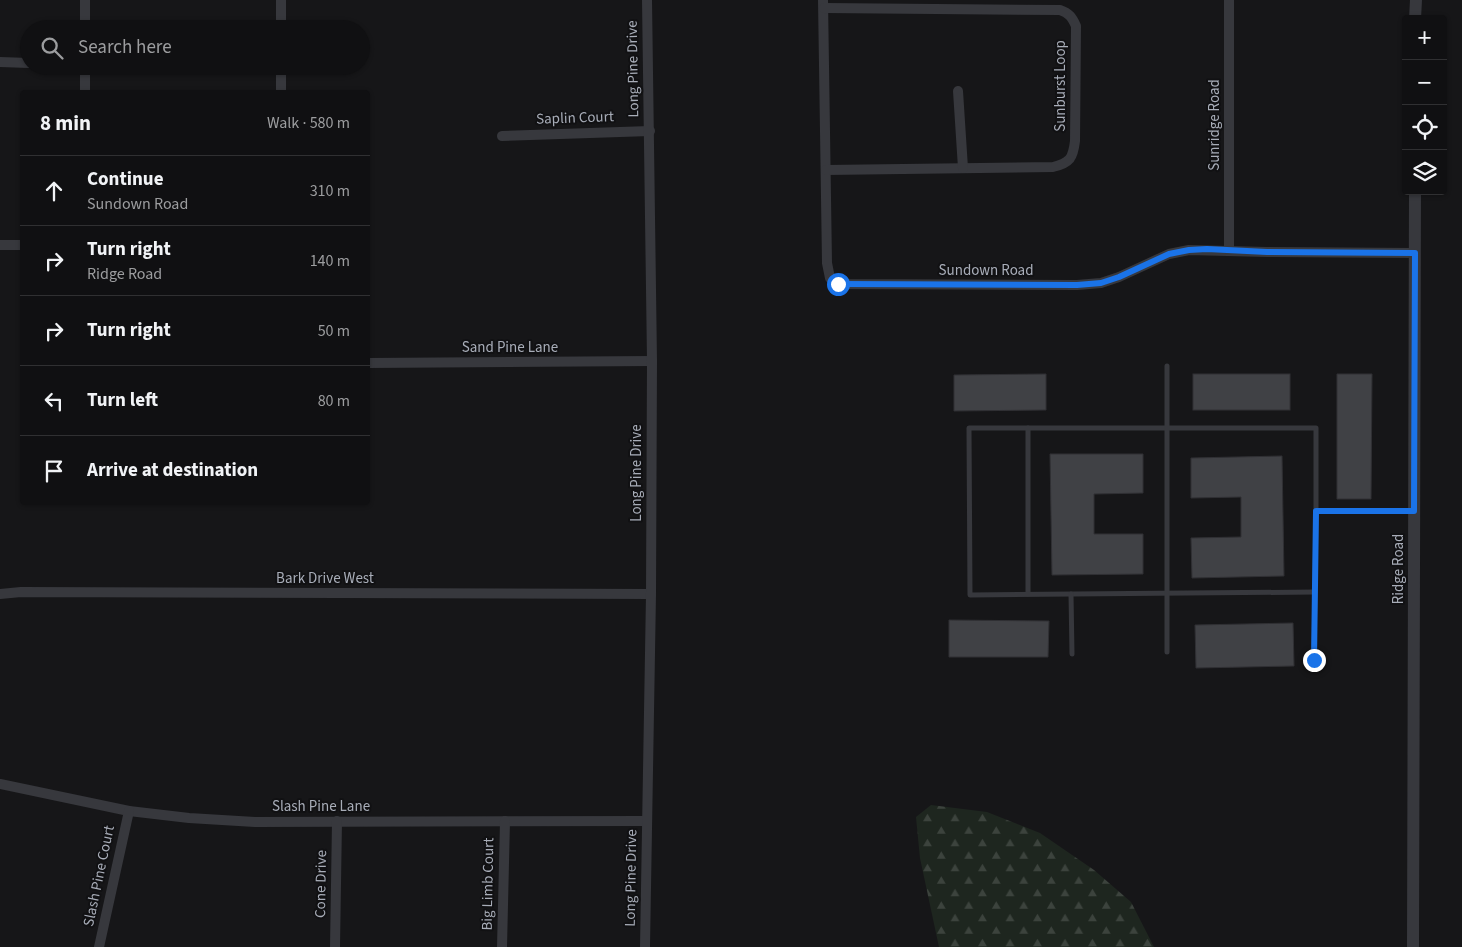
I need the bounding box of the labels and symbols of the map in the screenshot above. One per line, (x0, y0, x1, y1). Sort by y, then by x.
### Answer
street label: Long Pine Drive (622, 20, 644, 118)
street label: Sunburst Loop (1050, 40, 1071, 132)
street label: Sunridge Road (1204, 79, 1225, 171)
street label: Saplin Court (536, 106, 614, 130)
street label: Sundown Road (939, 260, 1033, 281)
route start (827, 273, 850, 296)
street label: Sand Pine Lane (462, 337, 558, 358)
street label: Long Pine Drive (626, 424, 647, 522)
street label: Ridge Road (1388, 534, 1409, 604)
street label: Bark Drive West (276, 568, 374, 589)
route end (1303, 649, 1326, 672)
street label: Slash Pine Lane (272, 796, 370, 817)
street label: Slash Pine Court (78, 824, 120, 928)
street label: Long Pine Drive (620, 829, 642, 927)
street label: Big Limb Court (477, 837, 499, 931)
street label: Cone Drive (310, 850, 332, 918)

